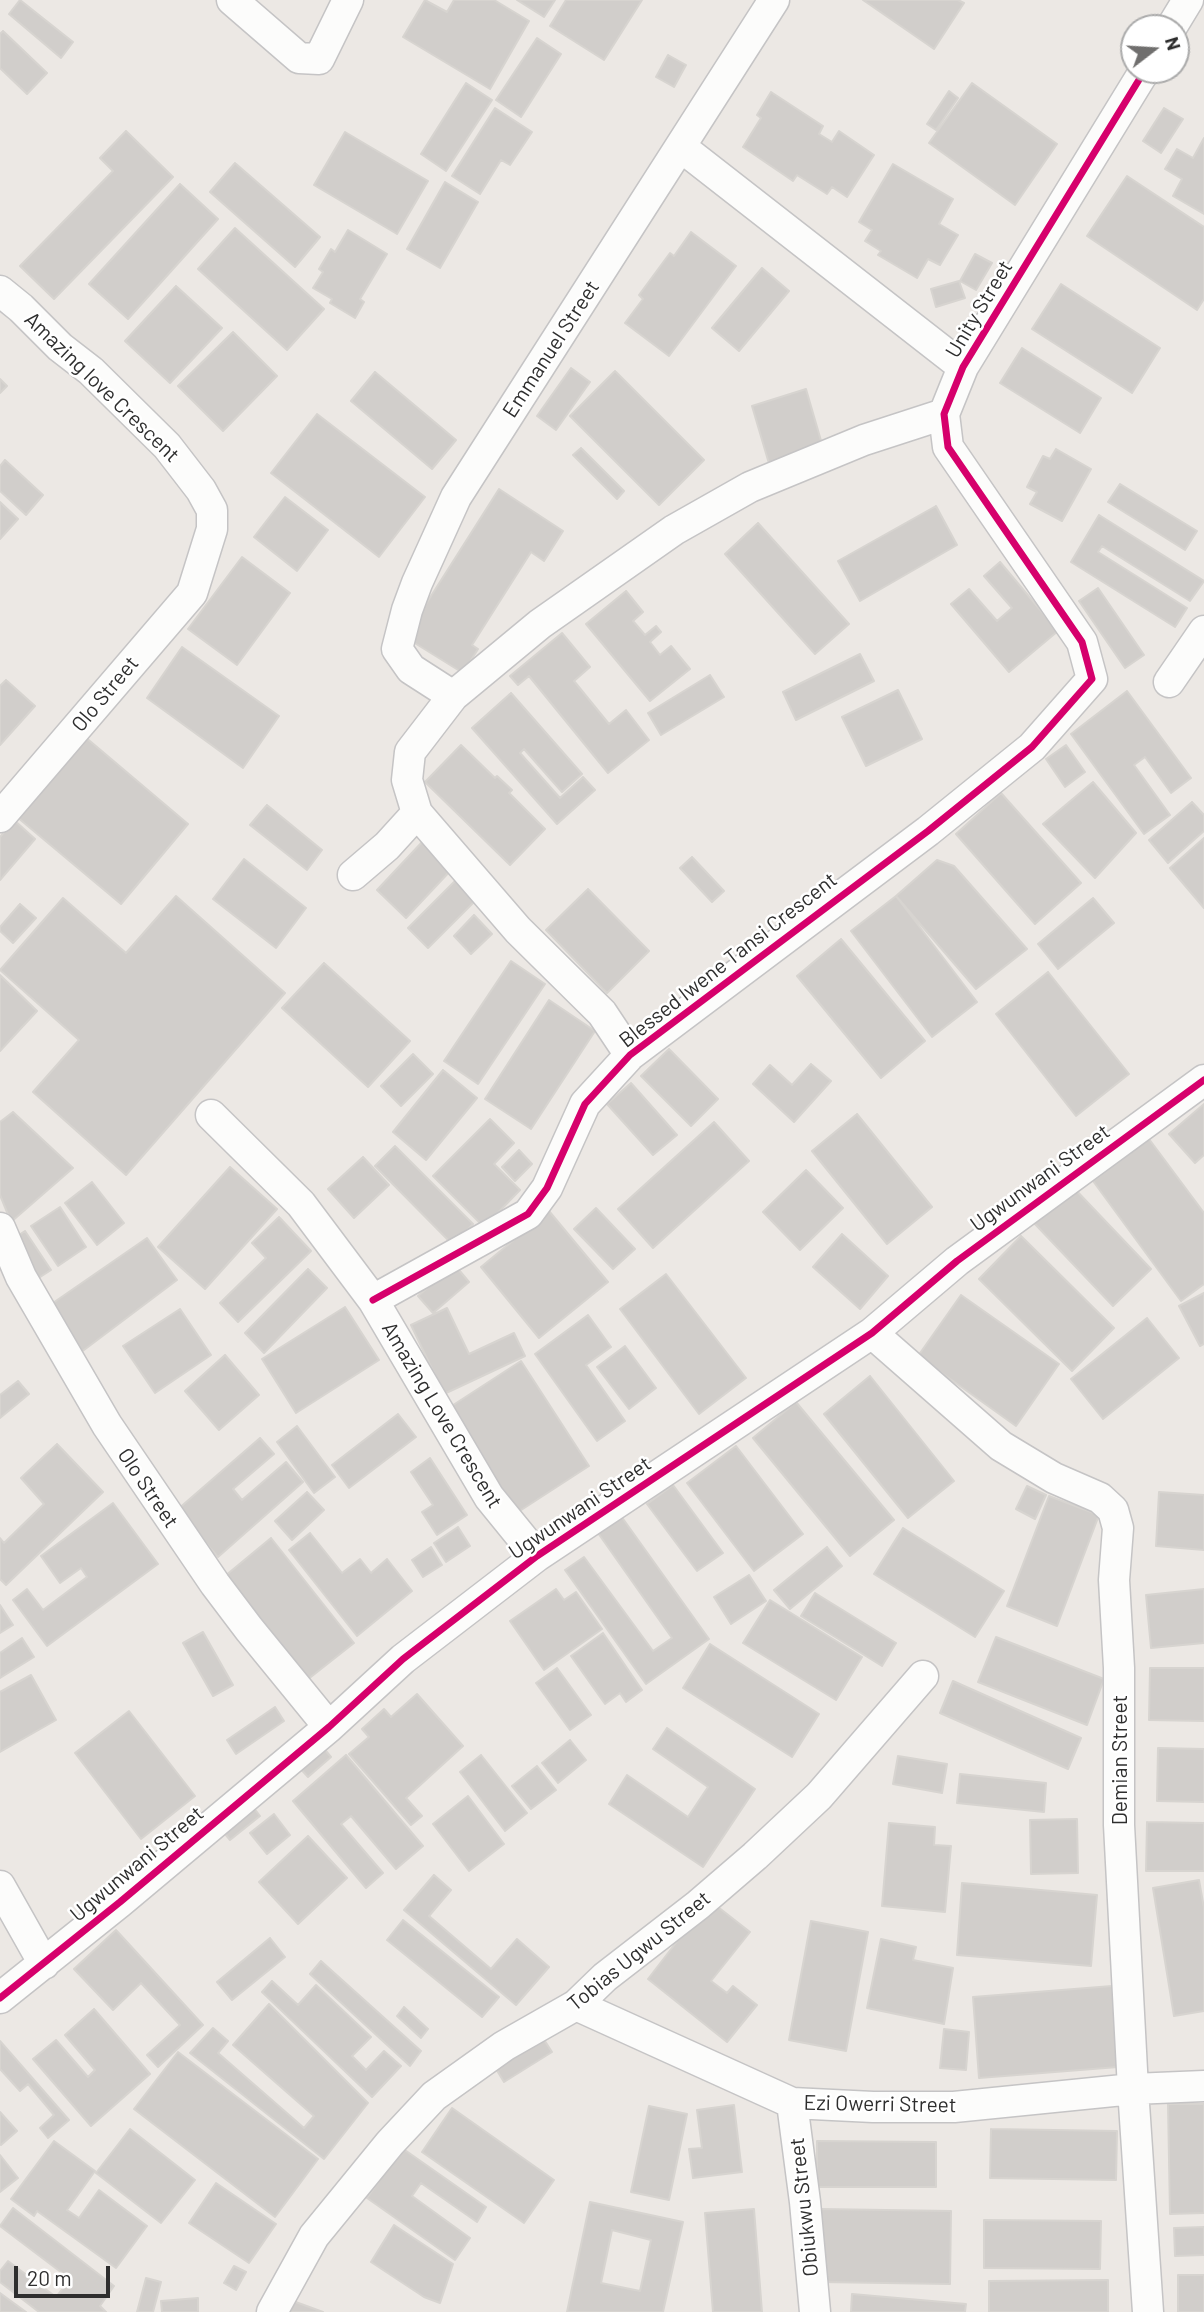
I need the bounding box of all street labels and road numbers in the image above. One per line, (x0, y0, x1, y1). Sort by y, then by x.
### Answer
street label: Unity Street (940, 256, 1018, 362)
street label: Emmanuel Street (497, 276, 605, 422)
street label: Amazing love Crescent (19, 307, 185, 467)
street label: Olo Street (66, 651, 144, 737)
street label: Blessed Iwene Tansi Crescent (614, 867, 842, 1053)
street label: Ugwunwani Street (965, 1119, 1115, 1237)
street label: Amazing Love Crescent (376, 1317, 508, 1513)
street label: Olo Street (112, 1443, 184, 1533)
street label: Ugwunwani Street (504, 1451, 656, 1565)
street label: Demian Street (1107, 1695, 1133, 1825)
street label: Ugwunwani Street (65, 1801, 209, 1927)
street label: Tobias Ugwu Street (562, 1886, 716, 2016)
street label: Ezi Owerri Street (803, 2090, 957, 2118)
street label: Obiukwu Street (784, 2136, 824, 2278)

